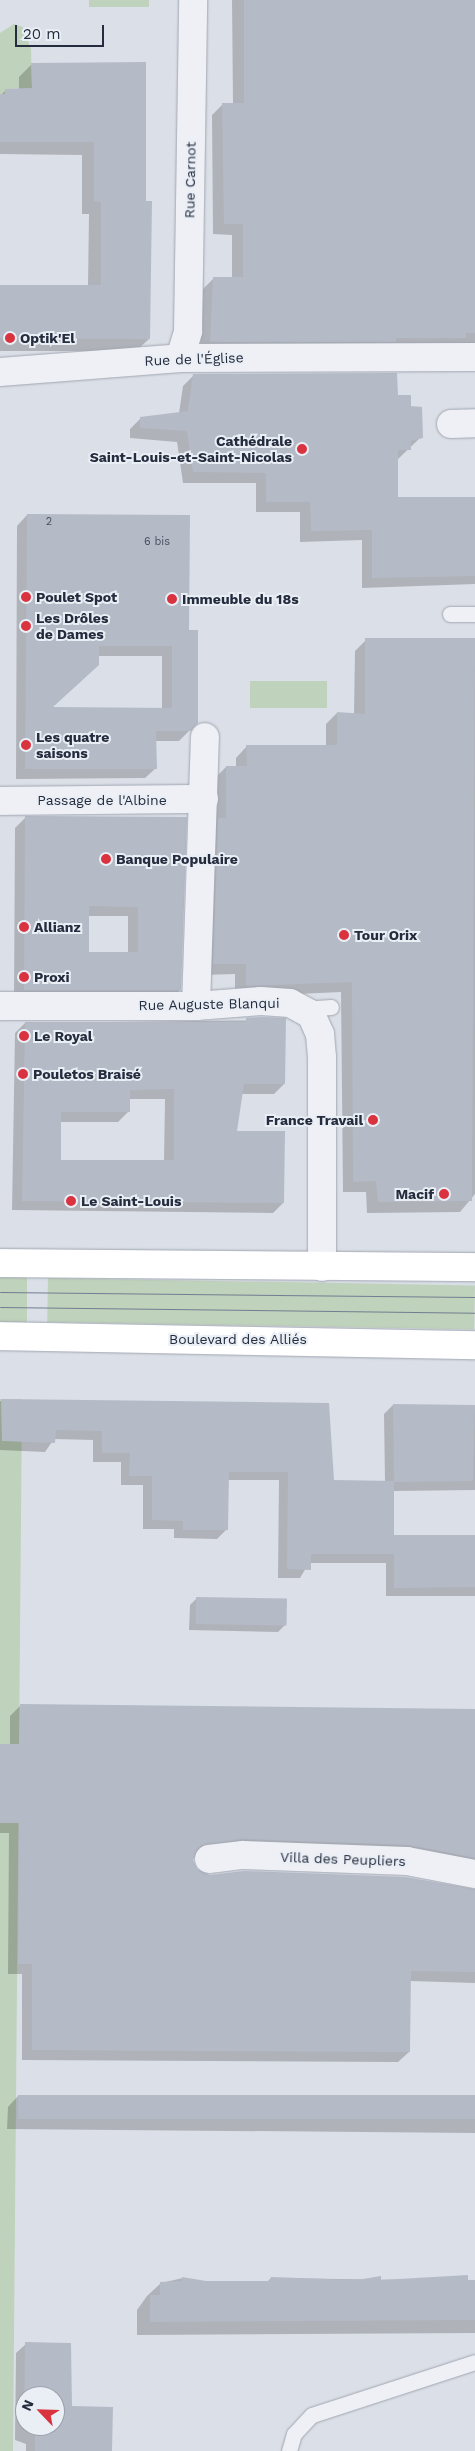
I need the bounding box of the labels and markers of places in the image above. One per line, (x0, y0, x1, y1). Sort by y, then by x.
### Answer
place label: Optik'El (20, 330, 75, 346)
marker: Optik'El (4, 332, 16, 344)
place label: Cathédrale Saint-Louis-et-Saint-Nicolas (90, 433, 292, 466)
marker: Cathédrale Saint-Louis-et-Saint-Nicolas (296, 443, 308, 455)
place label: Poulet Spot (36, 589, 117, 605)
marker: Poulet Spot (20, 591, 32, 603)
place label: Immeuble du 18s (182, 591, 299, 607)
marker: Immeuble du 18s (166, 593, 178, 605)
place label: Les Drôles de Dames (36, 610, 108, 642)
marker: Les Drôles de Dames (20, 620, 32, 632)
place label: Les quatre saisons (36, 729, 109, 762)
marker: Les quatre saisons (20, 739, 32, 751)
place label: Banque Populaire (116, 851, 238, 867)
marker: Banque Populaire (100, 853, 112, 865)
place label: Allianz (34, 919, 81, 935)
marker: Allianz (18, 921, 30, 933)
place label: Tour Orix (354, 927, 418, 943)
marker: Tour Orix (338, 929, 350, 941)
place label: Proxi (34, 969, 70, 985)
marker: Proxi (18, 971, 30, 983)
place label: Le Royal (34, 1028, 92, 1044)
marker: Le Royal (18, 1030, 30, 1042)
place label: Pouletos Braisé (33, 1066, 141, 1082)
marker: Pouletos Braisé (17, 1068, 29, 1080)
place label: France Travail (265, 1112, 363, 1128)
marker: France Travail (367, 1114, 379, 1126)
place label: Macif (395, 1186, 434, 1202)
marker: Macif (438, 1188, 450, 1200)
place label: Le Saint-Louis (81, 1193, 181, 1209)
marker: Le Saint-Louis (65, 1195, 77, 1207)

